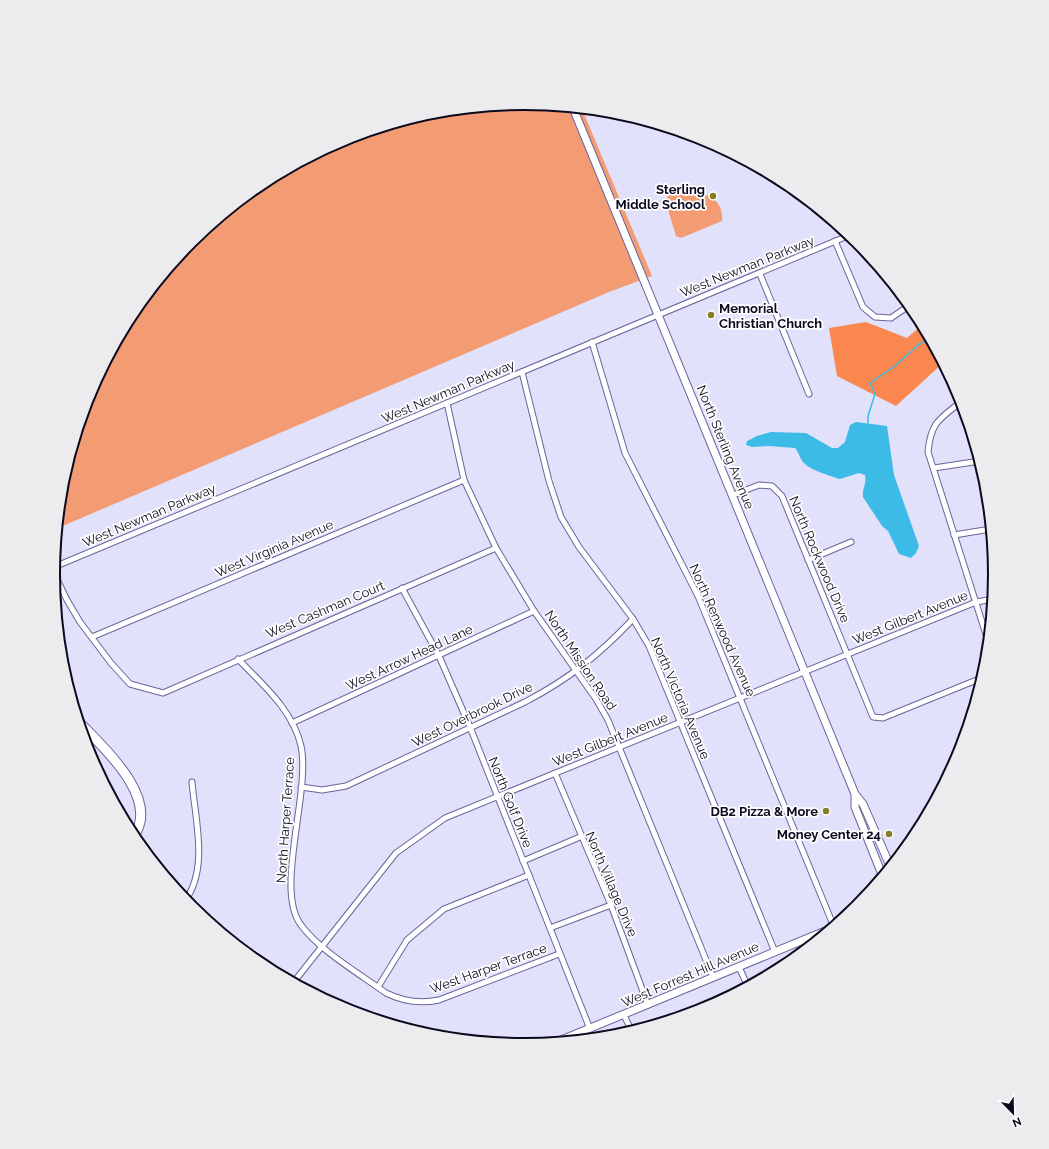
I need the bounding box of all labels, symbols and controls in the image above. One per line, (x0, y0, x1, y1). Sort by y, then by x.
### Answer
place label: Sterling Middle School (616, 182, 706, 212)
marker: Sterling Middle School (708, 191, 718, 201)
street label: West Newman Parkway (678, 233, 816, 300)
place label: Memorial Christian Church (719, 301, 822, 331)
marker: Memorial Christian Church (706, 310, 716, 320)
street label: West Newman Parkway (379, 357, 517, 426)
street label: North Sterling Avenue (694, 383, 757, 512)
street label: West Newman Parkway (80, 481, 218, 550)
street label: North Rockwood Drive (786, 494, 853, 625)
street label: West Virginia Avenue (213, 517, 336, 580)
street label: North Renwood Avenue (687, 562, 759, 699)
street label: West Cashman Court (264, 577, 387, 641)
street label: West Gilbert Avenue (850, 587, 970, 647)
street label: North Mission Road (542, 608, 619, 713)
street label: West Arrow Head Lane (343, 621, 475, 693)
street label: North Victoria Avenue (648, 635, 713, 762)
street label: West Overbrook Drive (410, 679, 535, 750)
street label: West Gilbert Avenue (550, 709, 670, 769)
street label: North Golf Drive (486, 755, 536, 850)
street label: North Harper Terrace (274, 756, 297, 884)
place label: DB2 Pizza & More (710, 804, 818, 819)
marker: DB2 Pizza & More (821, 806, 831, 816)
place label: Money Center 24 (777, 827, 881, 842)
street label: North Village Drive (583, 829, 641, 939)
marker: Money Center 24 (884, 829, 894, 839)
street label: West Forrest Hill Avenue (619, 939, 761, 1010)
street label: West Harper Terrace (428, 940, 549, 997)
north arrow (993, 1093, 1033, 1133)
text: N (1010, 1114, 1023, 1129)

